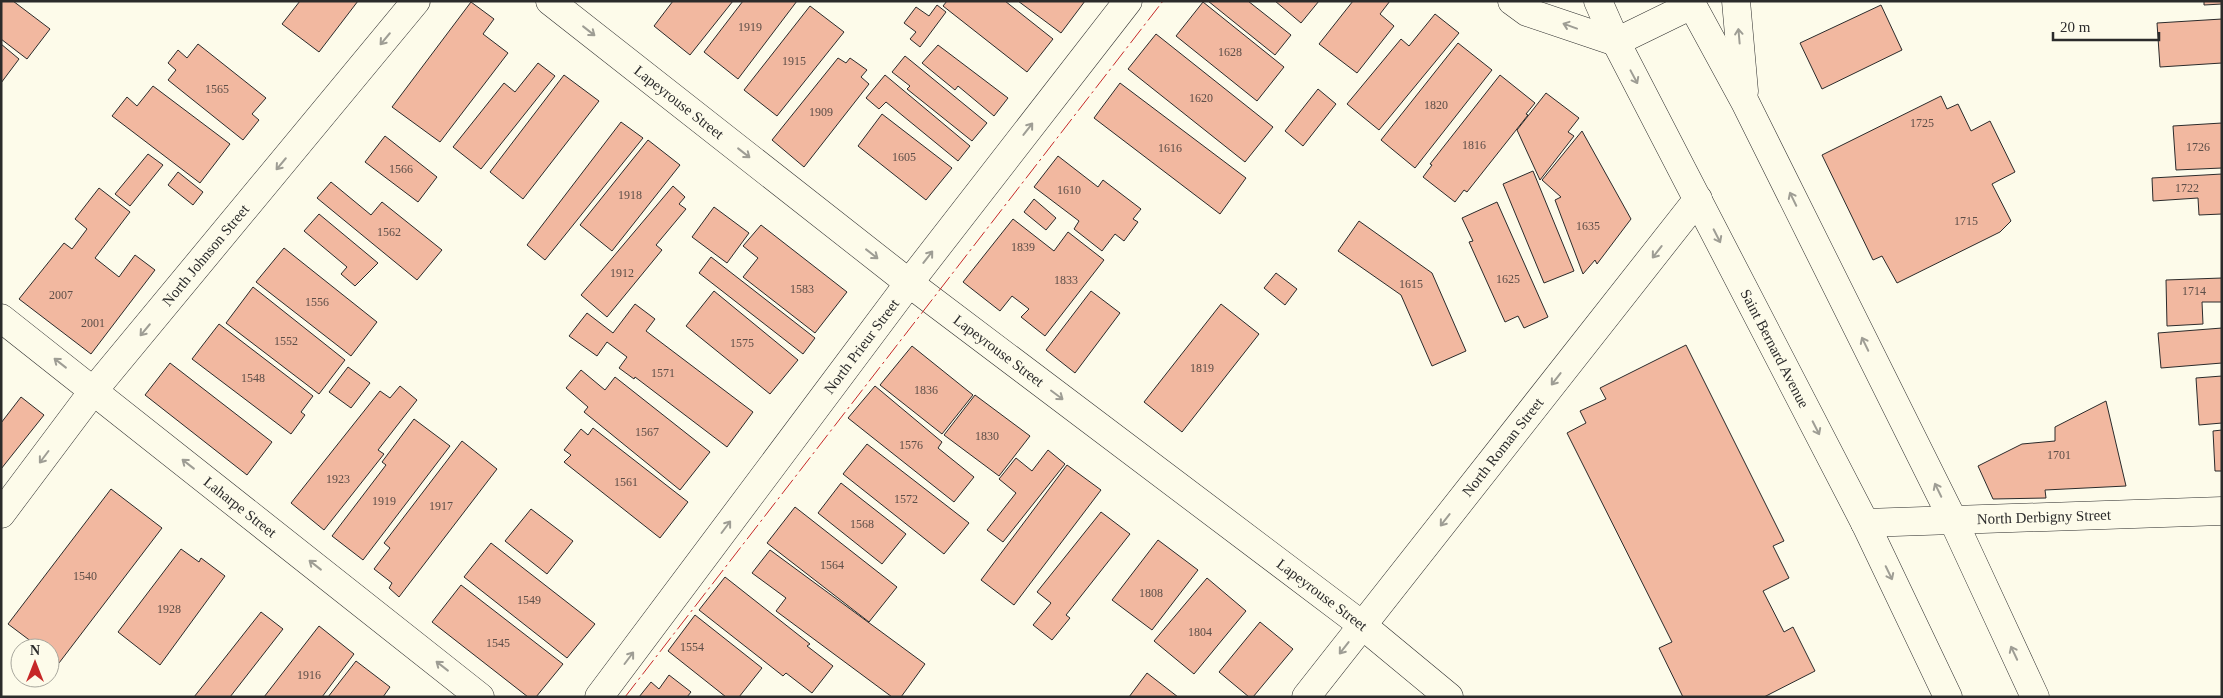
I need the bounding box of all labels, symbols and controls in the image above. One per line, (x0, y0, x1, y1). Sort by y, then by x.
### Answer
scale bar (2053, 10, 2159, 42)
text: 20 m (2060, 19, 2091, 35)
house number: 1919 (738, 20, 762, 34)
one-way arrow (1563, 21, 1578, 30)
one-way arrow (582, 26, 595, 37)
one-way arrow (1734, 28, 1744, 44)
one-way arrow (380, 32, 391, 45)
house number: 1628 (1218, 45, 1242, 59)
house number: 1915 (782, 54, 806, 68)
street label: Lapeyrouse Street (631, 62, 727, 143)
one-way arrow (1630, 69, 1639, 84)
house number: 1565 (205, 82, 229, 96)
house number: 1620 (1189, 91, 1213, 105)
house number: 1820 (1424, 98, 1448, 112)
house number: 1909 (809, 105, 833, 119)
house number: 1725 (1910, 116, 1934, 130)
one-way arrow (1023, 123, 1034, 136)
house number: 1816 (1462, 138, 1486, 152)
house number: 1726 (2186, 140, 2210, 154)
house number: 1616 (1158, 141, 1182, 155)
one-way arrow (737, 148, 750, 159)
house number: 1605 (892, 150, 916, 164)
one-way arrow (276, 157, 287, 170)
house number: 1566 (389, 162, 413, 176)
house number: 1722 (2175, 181, 2199, 195)
house number: 1610 (1057, 183, 1081, 197)
house number: 1918 (618, 188, 642, 202)
one-way arrow (1788, 192, 1797, 207)
street label: North Johnson Street (159, 201, 253, 309)
house number: 1715 (1954, 214, 1978, 228)
house number: 1635 (1576, 219, 1600, 233)
house number: 1562 (377, 225, 401, 239)
one-way arrow (1712, 229, 1722, 244)
house number: 1839 (1011, 240, 1035, 254)
one-way arrow (1652, 245, 1663, 258)
one-way arrow (865, 248, 878, 259)
one-way arrow (923, 251, 934, 264)
house number: 1912 (610, 266, 634, 280)
house number: 1625 (1496, 272, 1520, 286)
house number: 1833 (1054, 273, 1078, 287)
house number: 1615 (1399, 277, 1423, 291)
house number: 1583 (790, 282, 814, 296)
house number: 1714 (2182, 284, 2206, 298)
street label: Saint Bernard Avenue (1737, 287, 1812, 411)
house number: 2007 (49, 288, 73, 302)
house number: 1556 (305, 295, 329, 309)
street label: North Prieur Street (821, 295, 903, 397)
street label: Lapeyrouse Street (951, 312, 1048, 390)
house number: 2001 (81, 316, 105, 330)
one-way arrow (139, 323, 150, 336)
house number: 1552 (274, 334, 298, 348)
house number: 1575 (730, 336, 754, 350)
one-way arrow (1860, 337, 1869, 352)
one-way arrow (54, 358, 67, 369)
house number: 1819 (1190, 361, 1214, 375)
house number: 1571 (651, 366, 675, 380)
house number: 1548 (241, 371, 265, 385)
one-way arrow (1551, 372, 1562, 385)
house number: 1836 (914, 383, 938, 397)
one-way arrow (1050, 389, 1063, 400)
street label: North Roman Street (1459, 394, 1547, 500)
one-way arrow (1811, 420, 1821, 435)
house number: 1567 (635, 425, 659, 439)
house number: 1830 (975, 429, 999, 443)
house number: 1576 (899, 438, 923, 452)
house number: 1701 (2047, 448, 2071, 462)
one-way arrow (38, 450, 49, 463)
one-way arrow (182, 459, 195, 470)
house number: 1923 (326, 472, 350, 486)
street label: Laharpe Street (201, 474, 280, 541)
house number: 1561 (614, 475, 638, 489)
one-way arrow (1933, 483, 1942, 498)
house number: 1572 (894, 492, 918, 506)
house number: 1919 (372, 494, 396, 508)
house number: 1917 (429, 499, 453, 513)
street label: North Derbigny Street (1977, 507, 2112, 527)
one-way arrow (1439, 513, 1450, 526)
house number: 1568 (850, 517, 874, 531)
one-way arrow (721, 521, 731, 535)
street label: Lapeyrouse Street (1274, 556, 1371, 634)
house number: 1564 (820, 558, 844, 572)
one-way arrow (309, 560, 322, 571)
one-way arrow (1885, 565, 1894, 580)
house number: 1540 (73, 569, 97, 583)
house number: 1808 (1139, 586, 1163, 600)
house number: 1549 (517, 593, 541, 607)
house number: 1928 (157, 602, 181, 616)
house number: 1804 (1188, 625, 1212, 639)
house number: 1545 (486, 636, 510, 650)
north arrow (10, 638, 60, 688)
house number: 1554 (680, 640, 704, 654)
one-way arrow (1339, 641, 1350, 654)
text: N (30, 643, 40, 658)
one-way arrow (2009, 646, 2018, 661)
one-way arrow (623, 652, 634, 665)
one-way arrow (436, 661, 449, 672)
house number: 1916 (297, 668, 321, 682)

